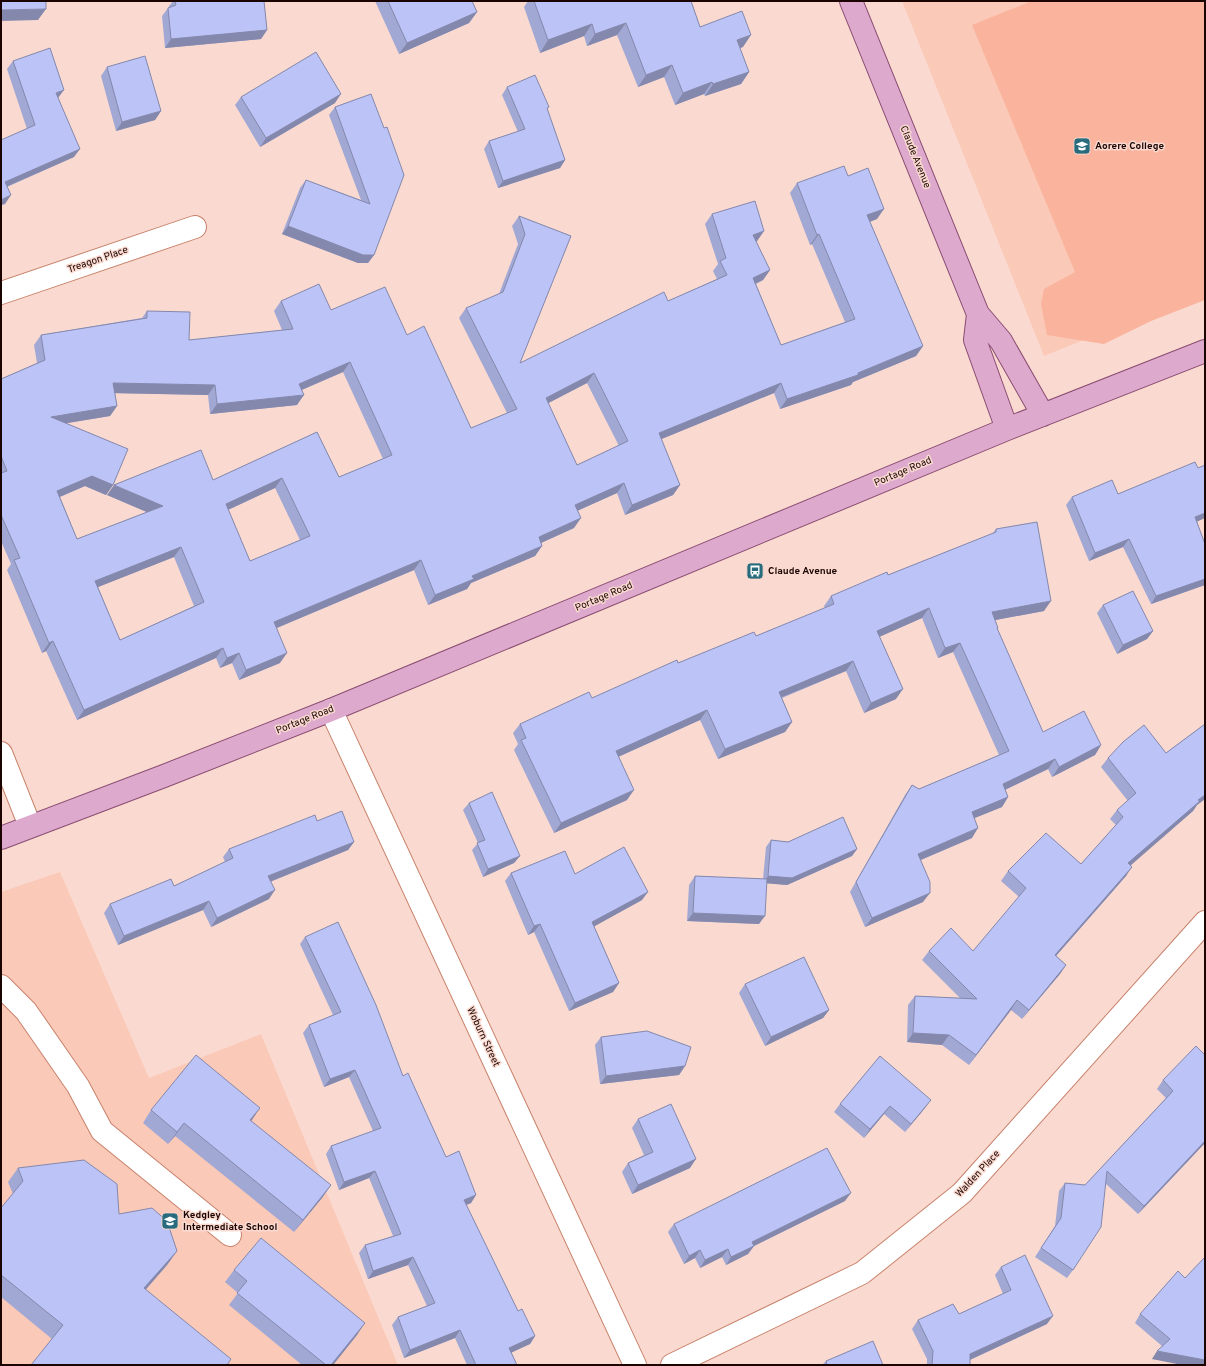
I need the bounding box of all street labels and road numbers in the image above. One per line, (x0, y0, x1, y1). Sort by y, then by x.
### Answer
street label: Claude Avenue (897, 124, 933, 190)
street label: Treagon Place (66, 244, 130, 276)
street label: Portage Road (872, 454, 934, 490)
street label: Portage Road (573, 579, 635, 615)
street label: Portage Road (274, 702, 336, 738)
street label: Woburn Street (463, 1005, 503, 1069)
street label: Walden Place (953, 1148, 1003, 1200)

